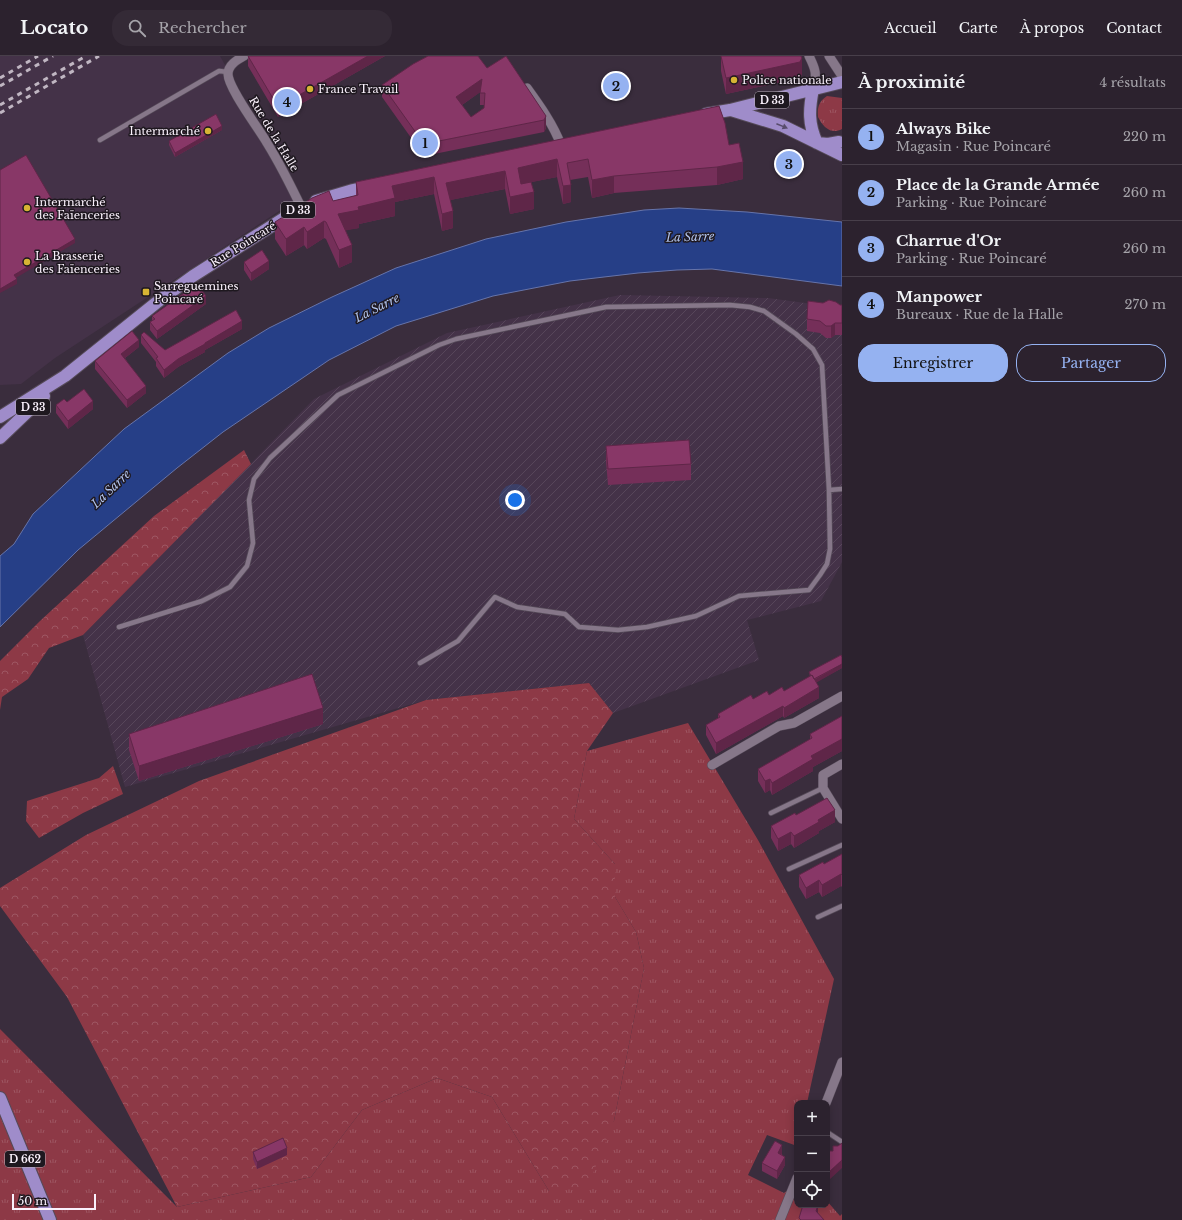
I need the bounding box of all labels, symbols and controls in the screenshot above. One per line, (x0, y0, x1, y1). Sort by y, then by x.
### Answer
search box (112, 10, 392, 46)
text: Locato (20, 16, 88, 39)
icon: search (126, 17, 148, 39)
text: Rechercher (158, 18, 247, 37)
text: Accueil (884, 19, 937, 37)
text: Carte (959, 19, 998, 37)
text: À propos (1020, 19, 1084, 37)
text: Contact (1106, 19, 1162, 37)
pin: 2 (603, 71, 629, 101)
text: À proximité (858, 72, 965, 93)
place label: Police nationale (742, 73, 831, 87)
text: 4 résultats (1099, 74, 1166, 91)
marker: Police nationale (729, 75, 739, 85)
place label: France Travail (318, 82, 399, 96)
marker: France Travail (305, 84, 315, 94)
pin: 4 (274, 87, 300, 117)
road number: D 33 (755, 92, 789, 108)
street label: Rue de la Halle (246, 94, 302, 174)
text: Always Bike (896, 119, 991, 138)
one-way arrow (776, 123, 787, 129)
place label: Intermarché (129, 124, 200, 138)
marker: Intermarché (203, 126, 213, 136)
pin: 1 (412, 128, 438, 158)
text: 1 (868, 128, 874, 145)
text: 220 m (1123, 128, 1166, 145)
text: Magasin · Rue Poincaré (896, 138, 1051, 155)
pin: 3 (776, 149, 802, 179)
text: Place de la Grande Armée (896, 175, 1099, 194)
text: 2 (867, 184, 875, 201)
text: 260 m (1123, 184, 1166, 201)
text: Parking · Rue Poincaré (896, 194, 1047, 211)
place label: Intermarché des Faïenceries (35, 195, 120, 222)
road number: D 33 (281, 202, 315, 218)
marker: Intermarché des Faïenceries (22, 203, 32, 213)
street label: Rue Poincaré (208, 218, 278, 270)
water label: La Sarre (665, 228, 715, 245)
text: Charrue d'Or (896, 231, 1001, 250)
text: 3 (867, 240, 875, 257)
text: 260 m (1123, 240, 1166, 257)
place label: La Brasserie des Faïenceries (35, 249, 120, 276)
text: Parking · Rue Poincaré (896, 250, 1047, 267)
marker: La Brasserie des Faïenceries (22, 257, 32, 267)
place label: Sarreguemines Poincaré (154, 279, 239, 306)
marker: Sarreguemines Poincaré (141, 287, 151, 297)
text: Manpower (896, 287, 982, 306)
water label: La Sarre (351, 290, 402, 326)
text: 4 (867, 296, 875, 313)
text: 270 m (1125, 296, 1166, 313)
text: Bureaux · Rue de la Halle (896, 306, 1063, 323)
button: Enregistrer (858, 344, 1008, 382)
button: Partager (1016, 344, 1166, 382)
road number: D 33 (16, 399, 50, 415)
water label: La Sarre (87, 466, 134, 512)
your location (505, 490, 525, 510)
map controls (794, 1100, 830, 1208)
button: + (794, 1100, 830, 1136)
button: − (794, 1136, 830, 1172)
road number: D 662 (5, 1151, 45, 1167)
button: locate (794, 1172, 830, 1208)
scale bar (12, 1192, 96, 1211)
text: 50 m (18, 1194, 47, 1208)

